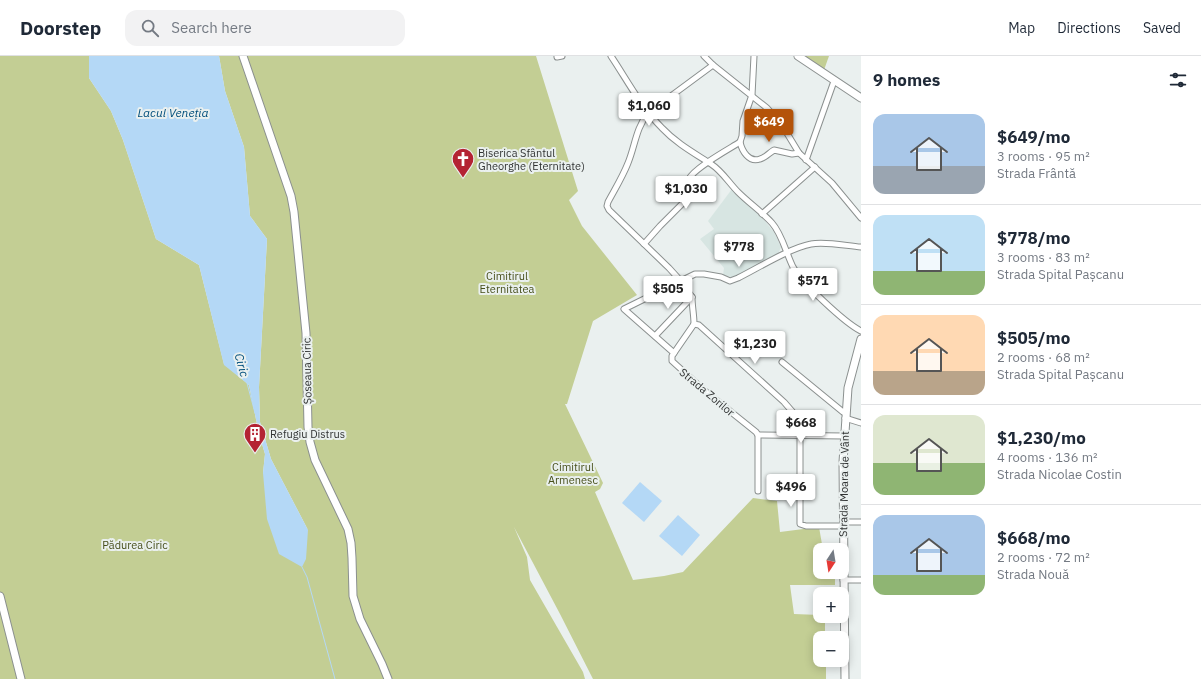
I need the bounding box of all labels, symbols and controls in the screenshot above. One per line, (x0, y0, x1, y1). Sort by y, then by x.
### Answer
search box (125, 10, 405, 46)
text: Doorstep (20, 16, 101, 40)
icon: search (139, 17, 161, 39)
text: Search here (171, 18, 252, 37)
text: Map (1008, 19, 1035, 37)
text: Directions (1057, 19, 1121, 37)
text: Saved (1143, 19, 1181, 37)
text: 9 homes (873, 69, 940, 91)
icon: filters (1167, 69, 1189, 91)
pin: $1,060 (616, 93, 682, 127)
text: $1,060 (627, 97, 671, 114)
water label: Lacul Veneția (137, 105, 209, 120)
pin: $649 (745, 109, 793, 143)
text: $649 (753, 113, 785, 130)
text: $649/mo (997, 126, 1070, 148)
icon: home (905, 130, 953, 178)
church icon: Biserica Sfântul Gheorghe (Eternitate) (450, 146, 476, 179)
place label: Biserica Sfântul Gheorghe (Eternitate) (478, 146, 585, 173)
text: 3 rooms · 95 m² (997, 148, 1090, 165)
text: Strada Frântă (997, 165, 1076, 182)
pin: $1,030 (653, 176, 719, 210)
text: $1,030 (664, 180, 708, 197)
text: $778/mo (997, 227, 1070, 249)
icon: home (905, 231, 953, 279)
pin: $778 (715, 234, 763, 268)
text: $778 (723, 238, 755, 255)
text: 3 rooms · 83 m² (997, 249, 1090, 266)
text: Strada Spital Pașcanu (997, 266, 1124, 283)
pin: $571 (789, 268, 837, 302)
park label: Cimitirul Eternitatea (480, 269, 535, 296)
text: $571 (797, 272, 829, 289)
pin: $505 (644, 276, 692, 310)
text: $505 (652, 280, 684, 297)
text: $505/mo (997, 327, 1070, 349)
pin: $1,230 (722, 331, 788, 365)
icon: home (905, 331, 953, 379)
text: $1,230 (733, 335, 777, 352)
street label: Șoseaua Ciric (299, 337, 315, 404)
text: 2 rooms · 68 m² (997, 349, 1090, 366)
water label: Ciric (232, 352, 252, 379)
street label: Strada Zorilor (677, 365, 737, 419)
text: Strada Spital Pașcanu (997, 366, 1124, 383)
pin: $668 (777, 410, 825, 444)
text: $668 (785, 414, 817, 431)
building icon: Refugiu Distrus (242, 421, 268, 454)
place label: Refugiu Distrus (270, 427, 345, 441)
text: $1,230/mo (997, 427, 1086, 449)
street label: Strada Moara de Vânt (836, 431, 852, 537)
icon: home (905, 431, 953, 479)
text: 4 rooms · 136 m² (997, 449, 1098, 466)
park label: Cimitirul Armenesc (548, 460, 598, 487)
text: Strada Nicolae Costin (997, 466, 1122, 483)
pin: $496 (767, 474, 815, 508)
text: $496 (775, 478, 807, 495)
text: $668/mo (997, 527, 1070, 549)
icon: home (905, 531, 953, 579)
park label: Pădurea Ciric (102, 538, 168, 552)
north arrow (813, 543, 849, 579)
map controls (813, 543, 849, 667)
text: 2 rooms · 72 m² (997, 549, 1090, 566)
text: Strada Nouă (997, 566, 1069, 583)
button: + (813, 587, 849, 623)
button: − (813, 631, 849, 667)

